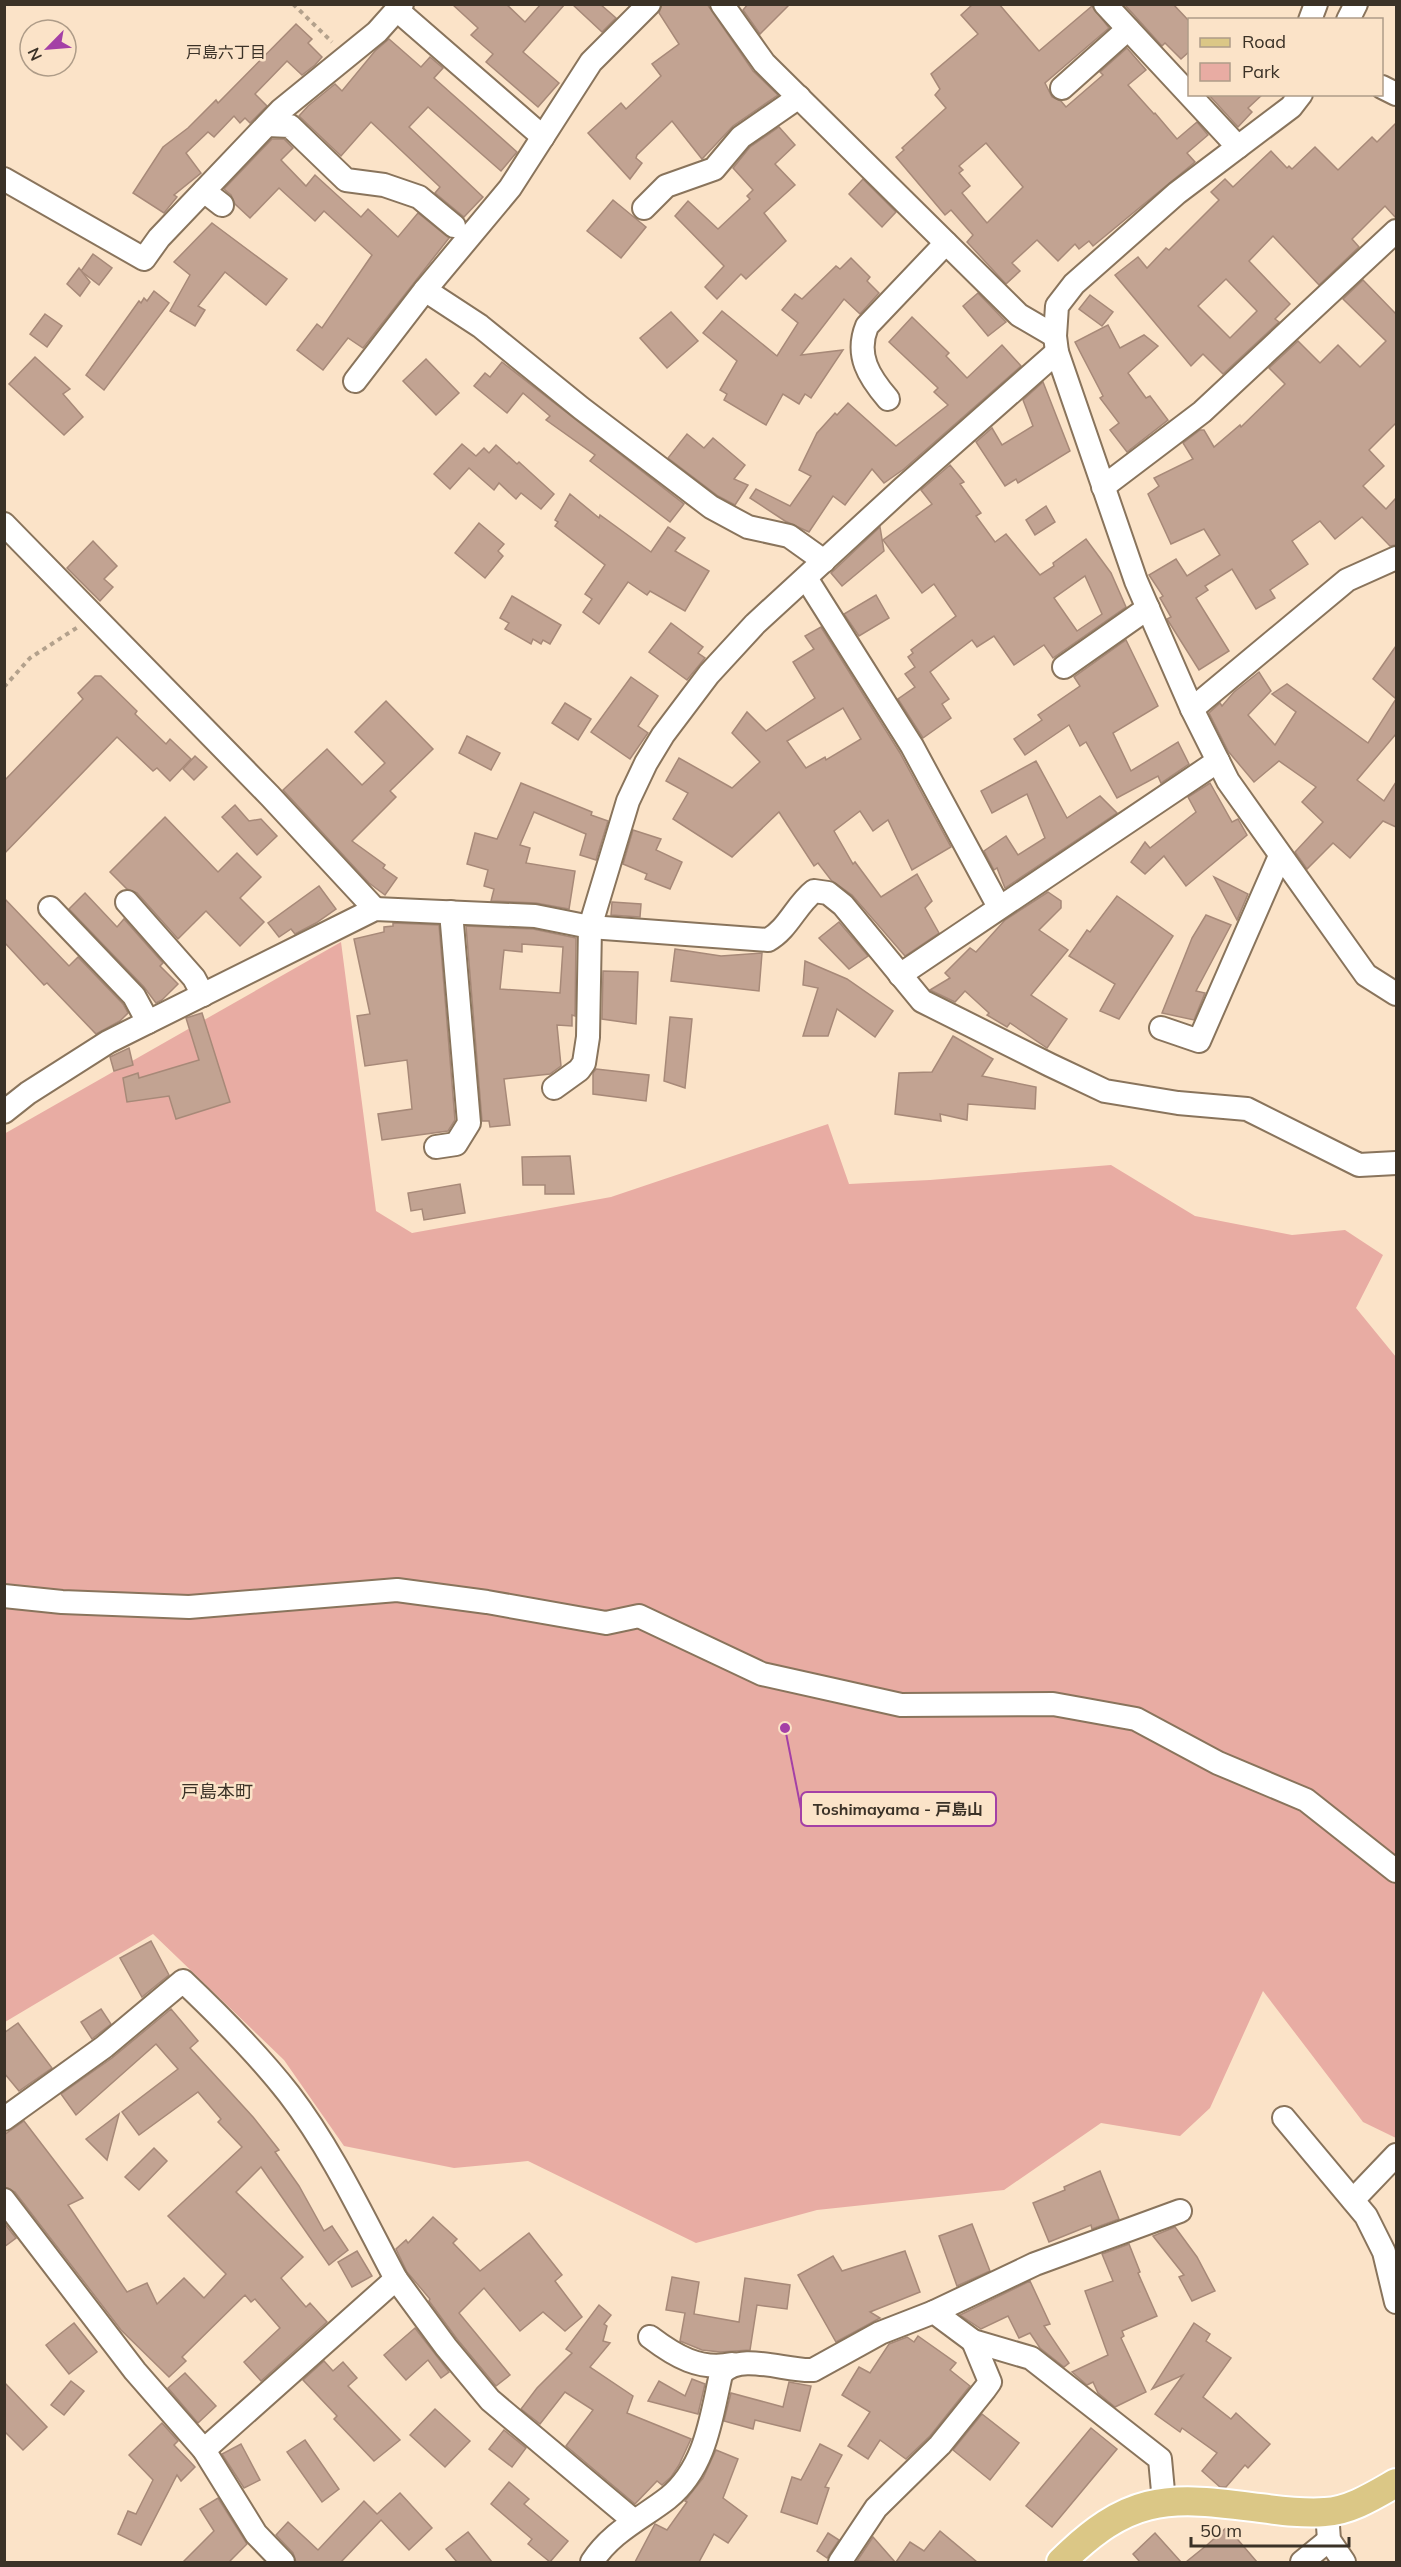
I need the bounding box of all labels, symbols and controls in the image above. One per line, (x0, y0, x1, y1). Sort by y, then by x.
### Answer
north arrow (18, 18, 78, 78)
legend (1188, 18, 1383, 96)
text: Road (1242, 30, 1286, 53)
district label: 戸島六丁目 (186, 42, 266, 62)
text: N (23, 45, 46, 64)
text: Park (1242, 60, 1281, 83)
district label: 戸島本町 (181, 1780, 253, 1803)
callout: Toshimayama - 戸島山 (801, 1792, 996, 1826)
text: Toshimayama - 戸島山 (813, 1799, 983, 1819)
scale bar (1191, 2510, 1348, 2548)
text: 50 m (1200, 2519, 1242, 2542)

